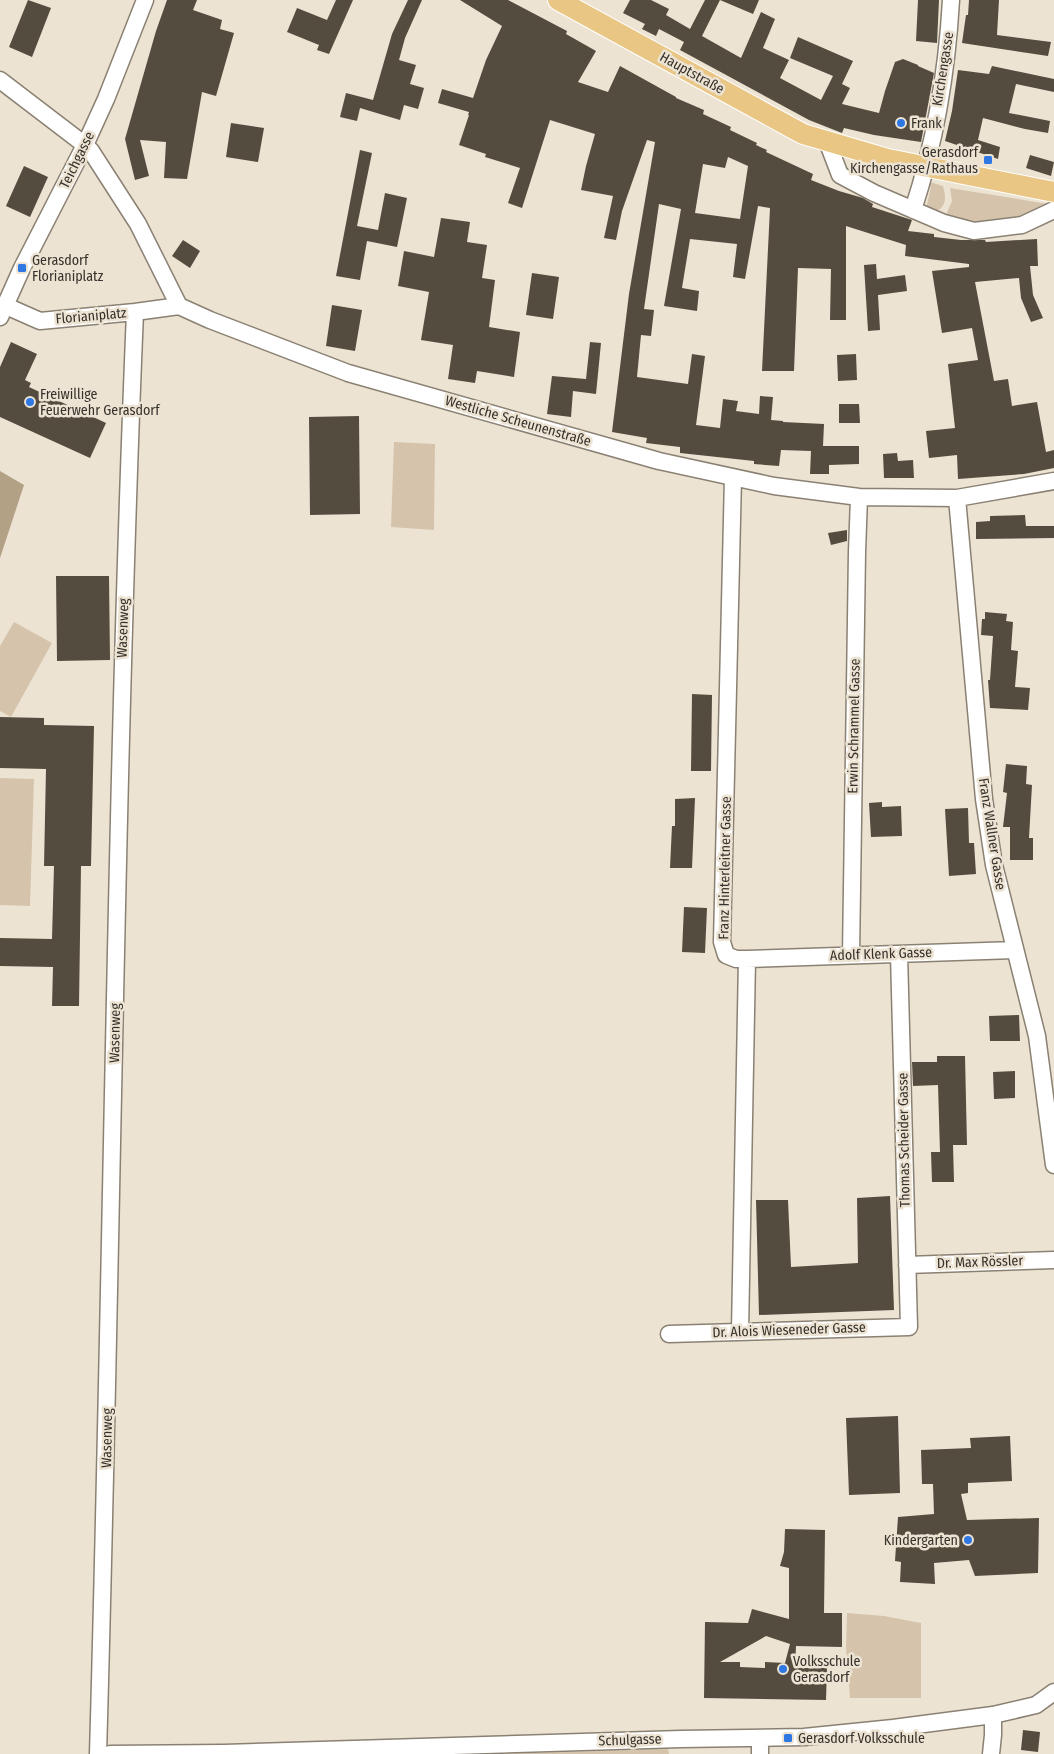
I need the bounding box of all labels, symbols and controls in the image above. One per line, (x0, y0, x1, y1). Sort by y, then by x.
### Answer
street label: Kirchengasse (929, 31, 957, 107)
street label: Hauptstraße (657, 48, 727, 98)
place label: Frank (911, 115, 942, 132)
marker: Frank (895, 117, 907, 129)
street label: Teichgasse (56, 129, 98, 191)
place label: Gerasdorf Kirchengasse/Rathaus (850, 144, 980, 177)
marker: Gerasdorf Kirchengasse/Rathaus (982, 154, 994, 166)
place label: Gerasdorf Florianiplatz (32, 252, 104, 285)
marker: Gerasdorf Florianiplatz (16, 262, 28, 274)
street label: Florianiplatz (55, 304, 128, 328)
place label: Freiwillige Feuerwehr Gerasdorf (40, 386, 161, 419)
street label: Westliche Scheunenstraße (443, 392, 593, 450)
marker: Freiwillige Feuerwehr Gerasdorf (24, 396, 36, 408)
street label: Wasenweg (113, 597, 133, 658)
street label: Erwin Schrammel Gasse (844, 658, 864, 794)
street label: Franz Wallner Gasse (975, 777, 1009, 891)
street label: Franz Hinterleitner Gasse (715, 796, 735, 940)
street label: Adolf Klenk Gasse (830, 944, 932, 964)
street label: Wasenweg (106, 1003, 124, 1063)
street label: Thomas Scheider Gasse (894, 1072, 914, 1208)
street label: Dr. Max Rössler (937, 1252, 1024, 1272)
street label: Dr. Alois Wieseneder Gasse (712, 1319, 866, 1341)
street label: Wasenweg (98, 1408, 116, 1468)
place label: Kindergarten (884, 1532, 958, 1549)
marker: Kindergarten (962, 1534, 974, 1546)
place label: Volksschule Gerasdorf (793, 1653, 860, 1686)
marker: Volksschule Gerasdorf (777, 1663, 789, 1675)
street label: Schulgasse (598, 1730, 662, 1750)
place label: Gerasdorf Volksschule (798, 1730, 925, 1747)
marker: Gerasdorf Volksschule (782, 1732, 794, 1744)

